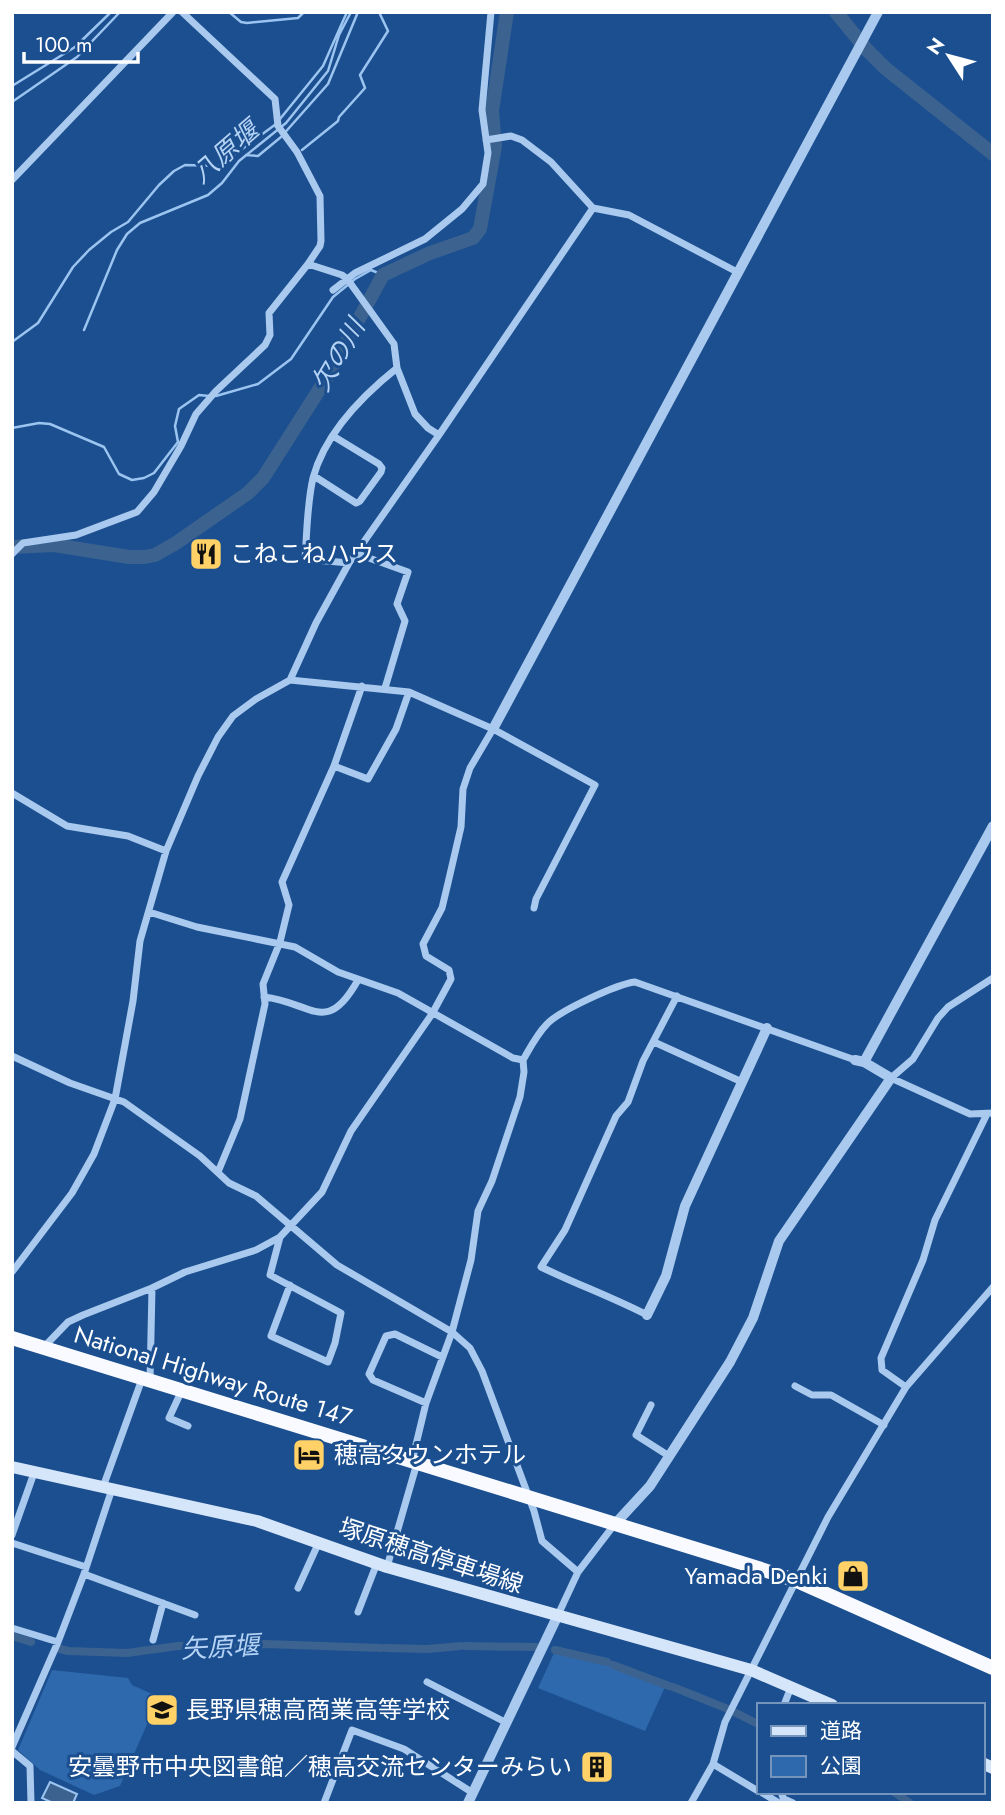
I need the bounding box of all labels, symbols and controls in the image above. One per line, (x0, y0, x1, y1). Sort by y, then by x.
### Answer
scale bar (24, 21, 138, 65)
north arrow (914, 21, 984, 91)
text: 100 m (35, 30, 92, 60)
text: N (920, 32, 951, 60)
water label: 八原堰 (183, 109, 270, 192)
water label: 欠の川 (302, 309, 375, 398)
restaurant icon: こねこねハウス (187, 535, 225, 573)
place label: こねこねハウス (230, 536, 398, 571)
street label: National Highway Route 147 (70, 1317, 357, 1435)
hotel icon: 穂高タウンホテル (290, 1436, 328, 1474)
place label: 穂高タウンホテル (334, 1437, 526, 1472)
street label: 塚原穂高停車場線 (334, 1509, 528, 1602)
shop icon: Yamada Denki (834, 1557, 872, 1595)
place label: Yamada Denki (685, 1558, 828, 1593)
water label: 矢原堰 (180, 1626, 264, 1668)
school or university icon: 長野県穂高商業高等学校 (143, 1691, 181, 1729)
place label: 長野県穂高商業高等学校 (186, 1692, 450, 1727)
legend (757, 1703, 984, 1794)
text: 道路 (820, 1716, 862, 1746)
building icon: 安曇野市中央図書館／穂高交流センターみらい (578, 1748, 616, 1786)
place label: 安曇野市中央図書館／穂高交流センターみらい (68, 1749, 572, 1784)
text: 公園 (820, 1751, 862, 1781)

